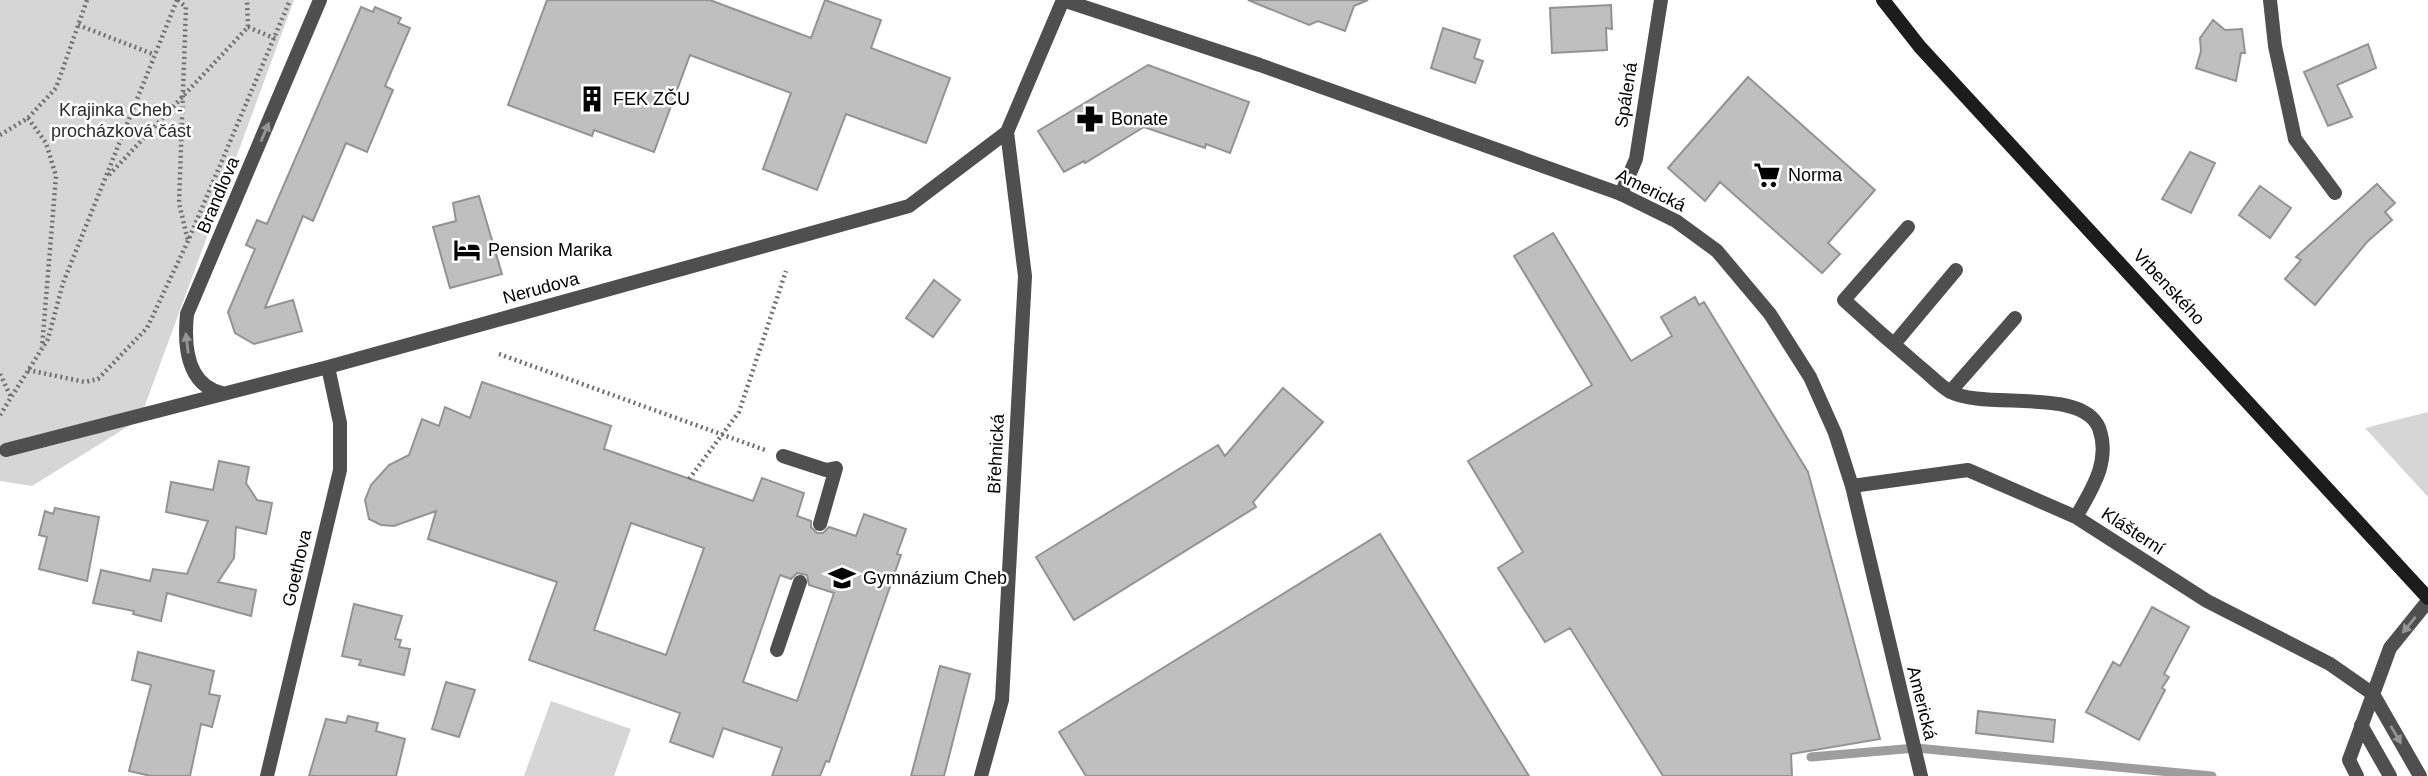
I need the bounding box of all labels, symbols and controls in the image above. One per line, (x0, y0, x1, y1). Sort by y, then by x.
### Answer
street label: Spálená (1611, 60, 1641, 129)
building icon: FEK ZČU (577, 84, 607, 114)
place label: FEK ZČU (613, 88, 690, 109)
park label: Krajinka Cheb - procházková část (51, 100, 191, 141)
pharmacy icon: Bonate (1075, 104, 1105, 134)
place label: Bonate (1111, 109, 1168, 129)
one-way arrow (259, 122, 271, 142)
street label: Brandlova (193, 153, 243, 236)
supermarket icon: Norma (1752, 160, 1782, 190)
street label: Americká (1613, 165, 1690, 216)
place label: Norma (1788, 165, 1843, 185)
hotel icon: Pension Marika (452, 235, 482, 265)
place label: Pension Marika (488, 240, 613, 260)
street label: Vrbenského (2129, 245, 2209, 329)
street label: Nerudova (501, 268, 582, 308)
one-way arrow (181, 332, 192, 354)
street label: Břehnická (984, 413, 1008, 494)
street label: Klášterní (2098, 503, 2168, 559)
street label: Goethova (278, 527, 316, 608)
school or university icon: Gymnázium Cheb (827, 563, 857, 593)
place label: Gymnázium Cheb (863, 568, 1007, 588)
one-way arrow (2402, 616, 2417, 633)
street label: Americká (1903, 664, 1941, 743)
one-way arrow (2390, 726, 2403, 745)

